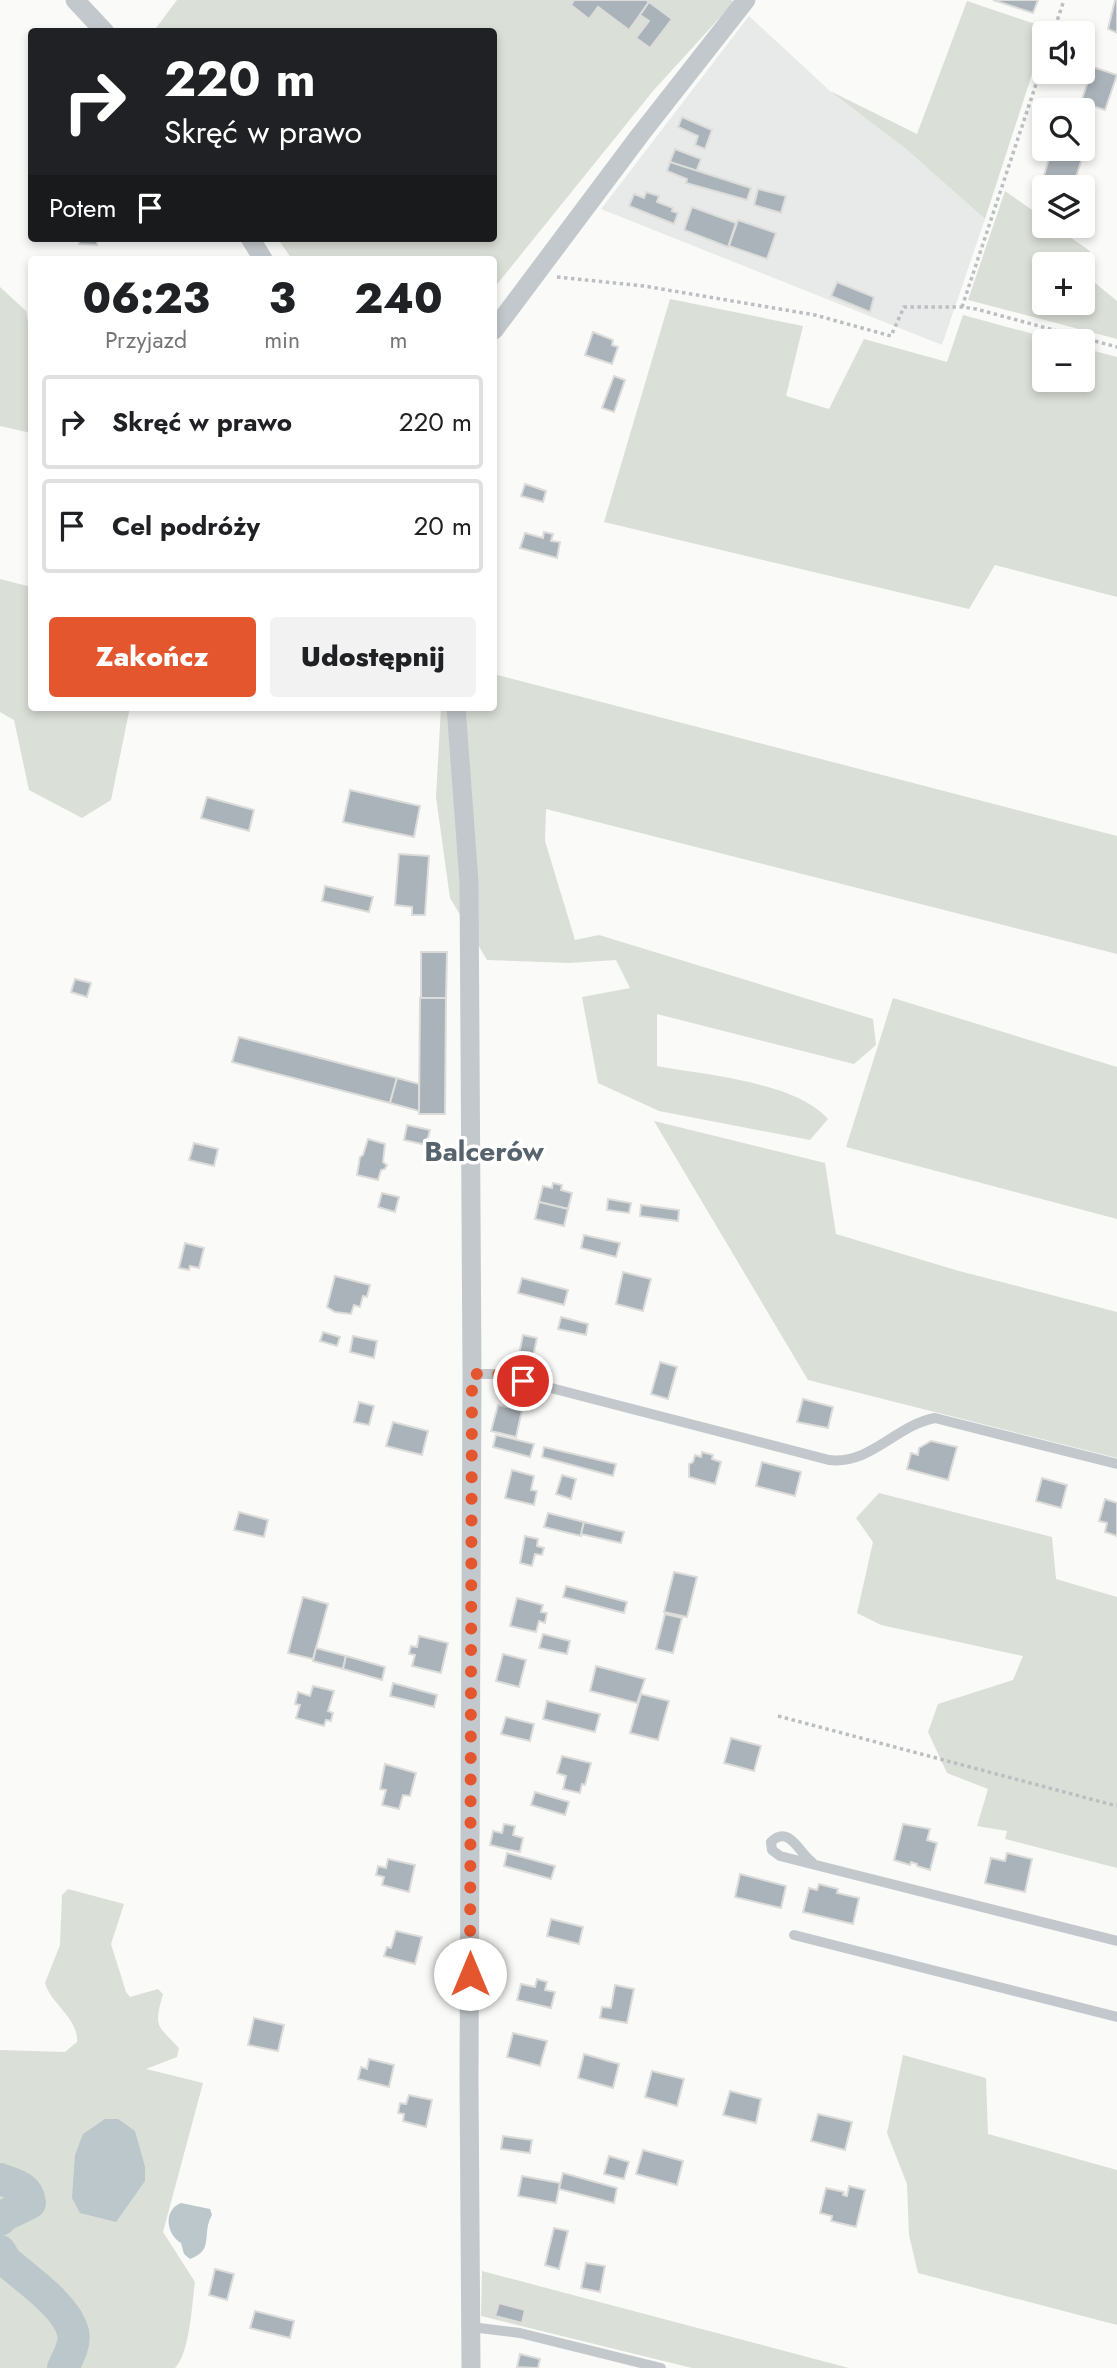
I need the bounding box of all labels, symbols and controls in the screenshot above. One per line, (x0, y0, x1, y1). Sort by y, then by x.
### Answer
map controls (1032, 21, 1095, 392)
button: sound (1032, 21, 1095, 84)
text: 220 m (164, 44, 316, 114)
icon: right (49, 56, 140, 147)
button: search (1032, 98, 1095, 161)
text: Skręć w prawo (164, 109, 362, 155)
button: layers (1032, 175, 1095, 238)
text: Potem (49, 189, 117, 227)
icon: arrive (131, 189, 169, 227)
button: + (1032, 252, 1095, 315)
text: 06:23 (82, 268, 210, 329)
text: 3 (269, 268, 296, 329)
text: 240 (355, 268, 443, 329)
text: Przyjazd (105, 323, 187, 357)
text: min (264, 323, 300, 357)
text: m (390, 323, 408, 357)
button: − (1032, 329, 1095, 392)
icon: right (53, 403, 91, 441)
text: Skręć w prawo (112, 403, 292, 441)
text: 220 m (399, 403, 472, 441)
icon: arrive (53, 507, 91, 545)
text: Cel podróży (112, 507, 260, 545)
text: 20 m (414, 507, 472, 545)
button: Zakończ (49, 617, 256, 697)
button: Udostępnij (270, 617, 476, 697)
district label: Balcerów (424, 1131, 544, 1172)
pin (493, 1351, 553, 1411)
icon: arrive (504, 1362, 542, 1400)
position arrow (433, 1937, 507, 2011)

